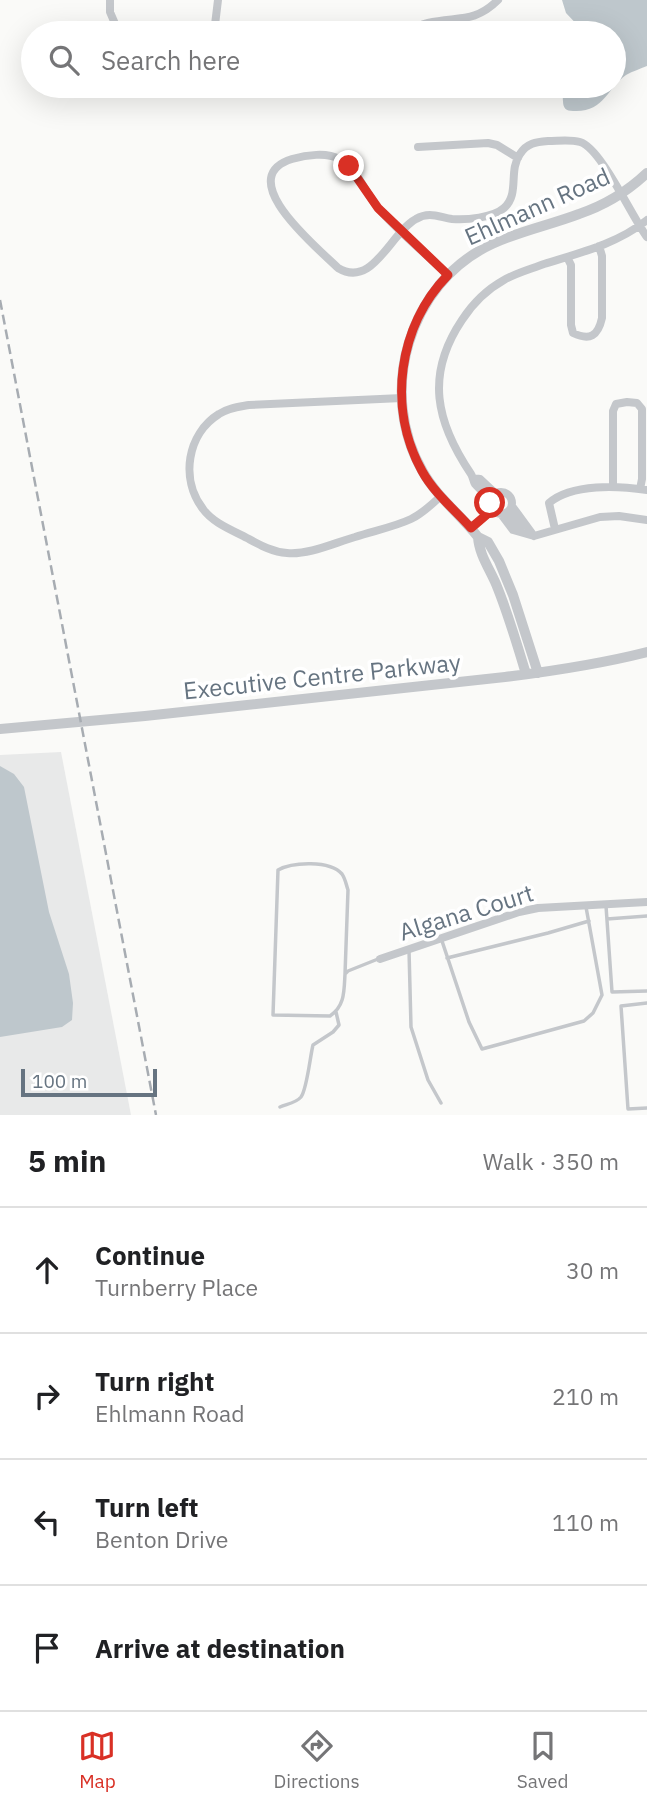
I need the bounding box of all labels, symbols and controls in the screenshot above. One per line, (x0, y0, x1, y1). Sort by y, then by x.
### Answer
search box (21, 21, 626, 98)
icon: search (45, 41, 83, 79)
text: Search here (101, 43, 240, 77)
route end (333, 150, 364, 181)
street label: Ehlmann Road (459, 160, 615, 252)
route start (474, 487, 505, 518)
street label: Executive Centre Parkway (182, 646, 462, 706)
street label: Algana Court (395, 876, 537, 948)
scale bar (21, 1066, 158, 1098)
text: 100 m (32, 1069, 87, 1093)
text: 5 min (28, 1141, 106, 1180)
text: Walk · 350 m (483, 1146, 619, 1176)
text: Continue (95, 1238, 205, 1272)
icon: ahead (28, 1251, 66, 1289)
text: 30 m (566, 1255, 619, 1285)
text: Turnberry Place (95, 1272, 258, 1302)
text: Turn right (95, 1364, 214, 1398)
icon: right (28, 1377, 66, 1415)
text: 210 m (552, 1381, 619, 1411)
text: Ehlmann Road (95, 1398, 245, 1428)
text: Turn left (95, 1490, 198, 1524)
icon: left (28, 1503, 66, 1541)
text: 110 m (552, 1507, 619, 1537)
text: Benton Drive (95, 1524, 228, 1554)
icon: arrive (28, 1629, 66, 1667)
text: Arrive at destination (95, 1631, 345, 1665)
tab: Map (78, 1727, 116, 1793)
tab: Directions (273, 1727, 360, 1793)
tab: Saved (517, 1727, 569, 1793)

